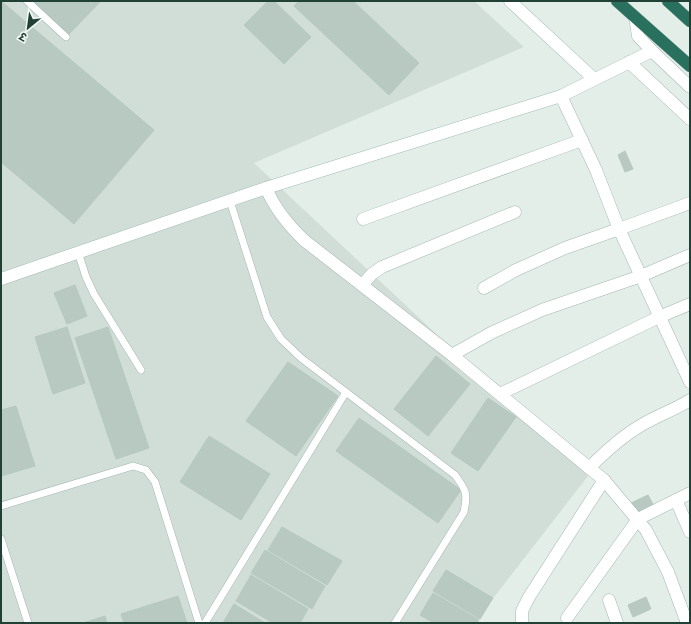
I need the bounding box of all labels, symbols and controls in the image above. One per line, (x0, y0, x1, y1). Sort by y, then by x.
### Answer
north arrow (8, 8, 48, 48)
text: उ (16, 28, 31, 46)

